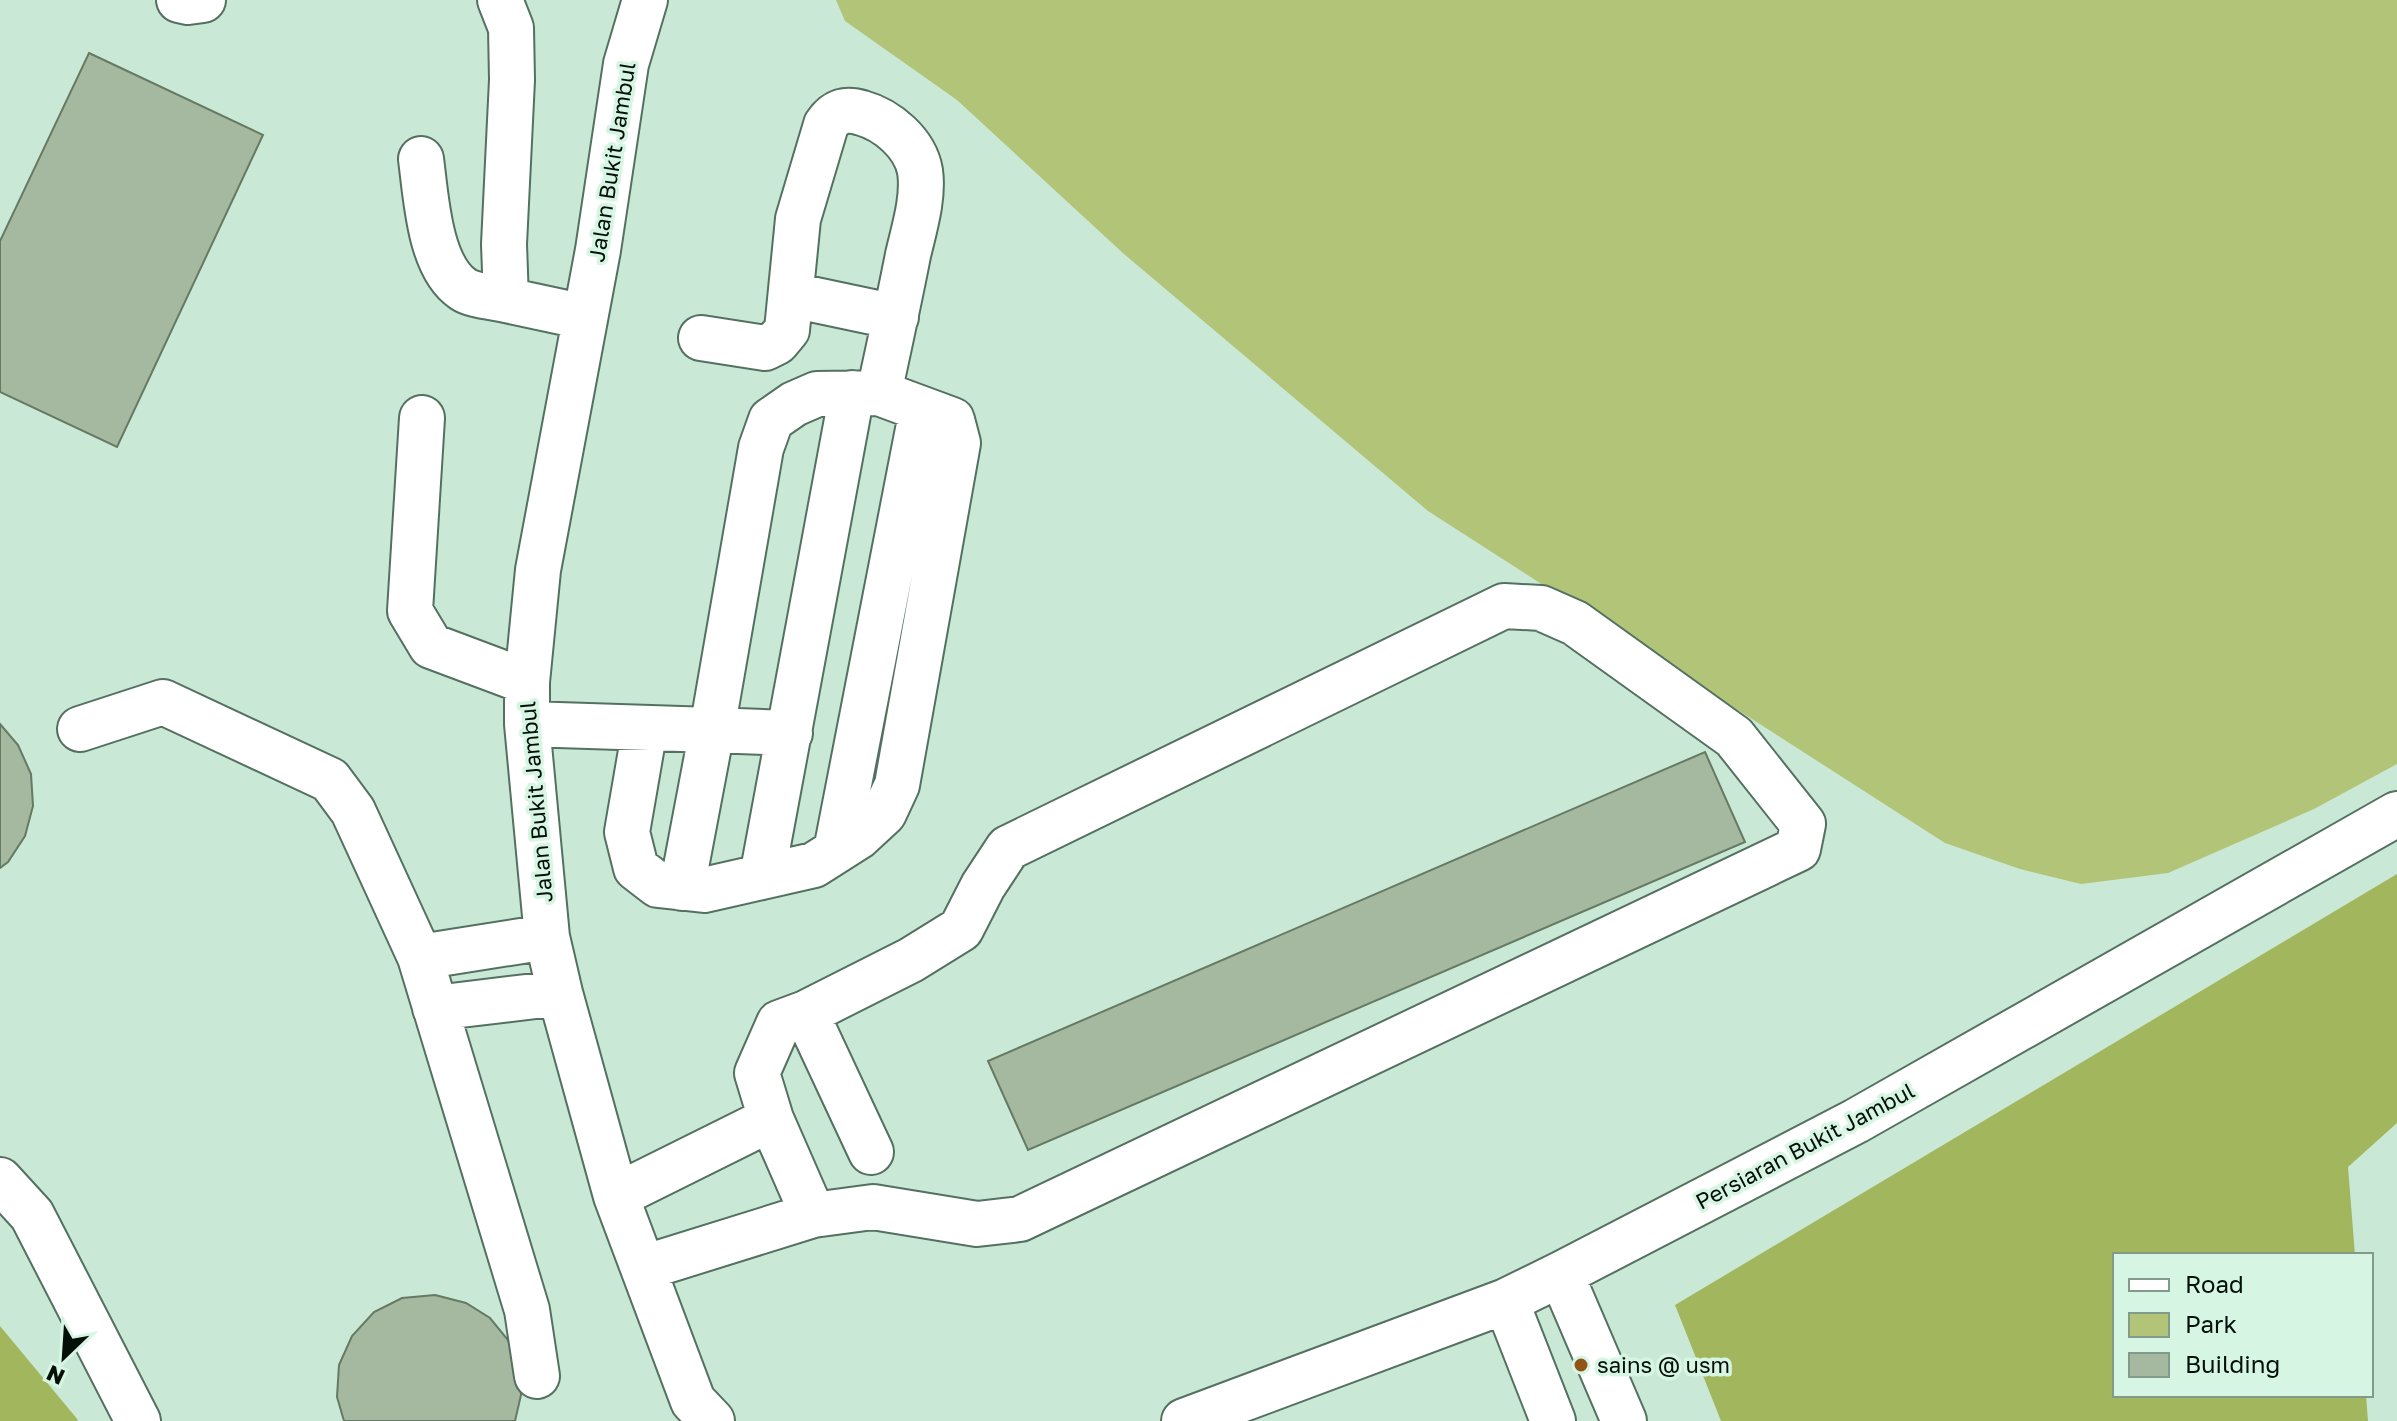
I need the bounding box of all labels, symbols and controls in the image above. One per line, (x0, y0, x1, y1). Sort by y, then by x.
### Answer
street label: Jalan Bukit Jambul (582, 60, 641, 264)
street label: Jalan Bukit Jambul (513, 700, 558, 904)
street label: Persiaran Bukit Jambul (1691, 1076, 1919, 1215)
legend (2113, 1253, 2373, 1397)
text: Road (2185, 1269, 2244, 1298)
text: Park (2185, 1309, 2237, 1338)
north arrow (24, 1317, 104, 1397)
text: Building (2185, 1349, 2280, 1378)
place label: sains @ usm (1597, 1351, 1730, 1378)
marker: sains @ usm (1572, 1356, 1590, 1374)
text: N (42, 1360, 69, 1391)

